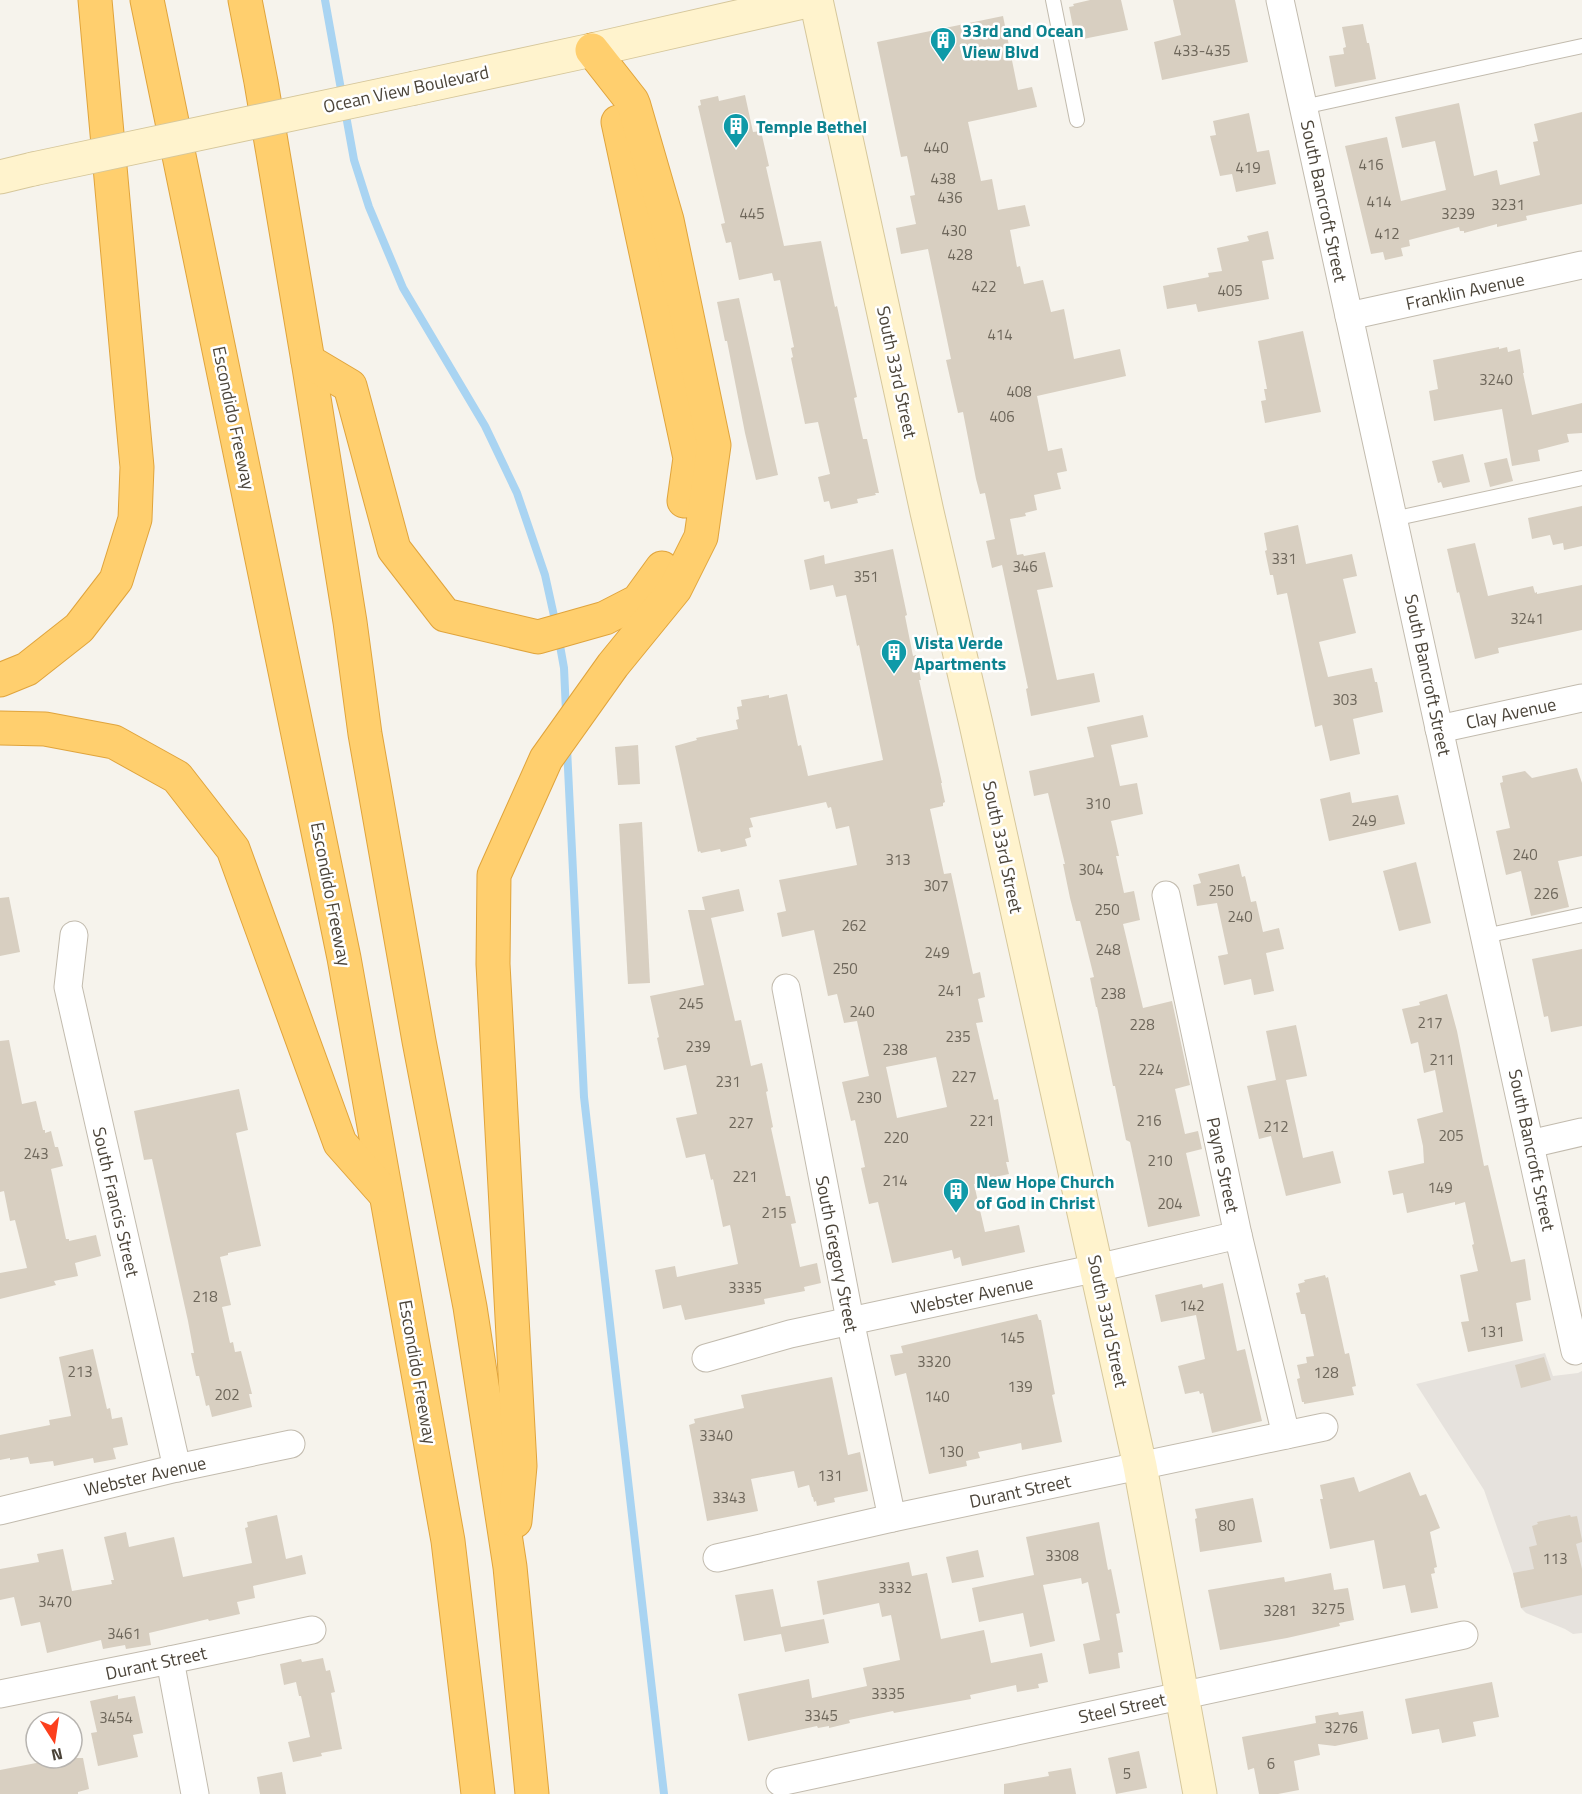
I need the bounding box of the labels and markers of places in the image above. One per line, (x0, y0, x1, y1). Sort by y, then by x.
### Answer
place label: 33rd and Ocean View Blvd (962, 17, 1084, 65)
building icon: 33rd and Ocean View Blvd (928, 25, 958, 63)
building icon: Temple Bethel (721, 111, 751, 149)
place label: Temple Bethel (756, 113, 867, 140)
place label: Vista Verde Apartments (914, 629, 1006, 677)
building icon: Vista Verde Apartments (879, 637, 909, 675)
place label: New Hope Church of God in Christ (976, 1168, 1114, 1216)
building icon: New Hope Church of God in Christ (941, 1176, 971, 1214)

